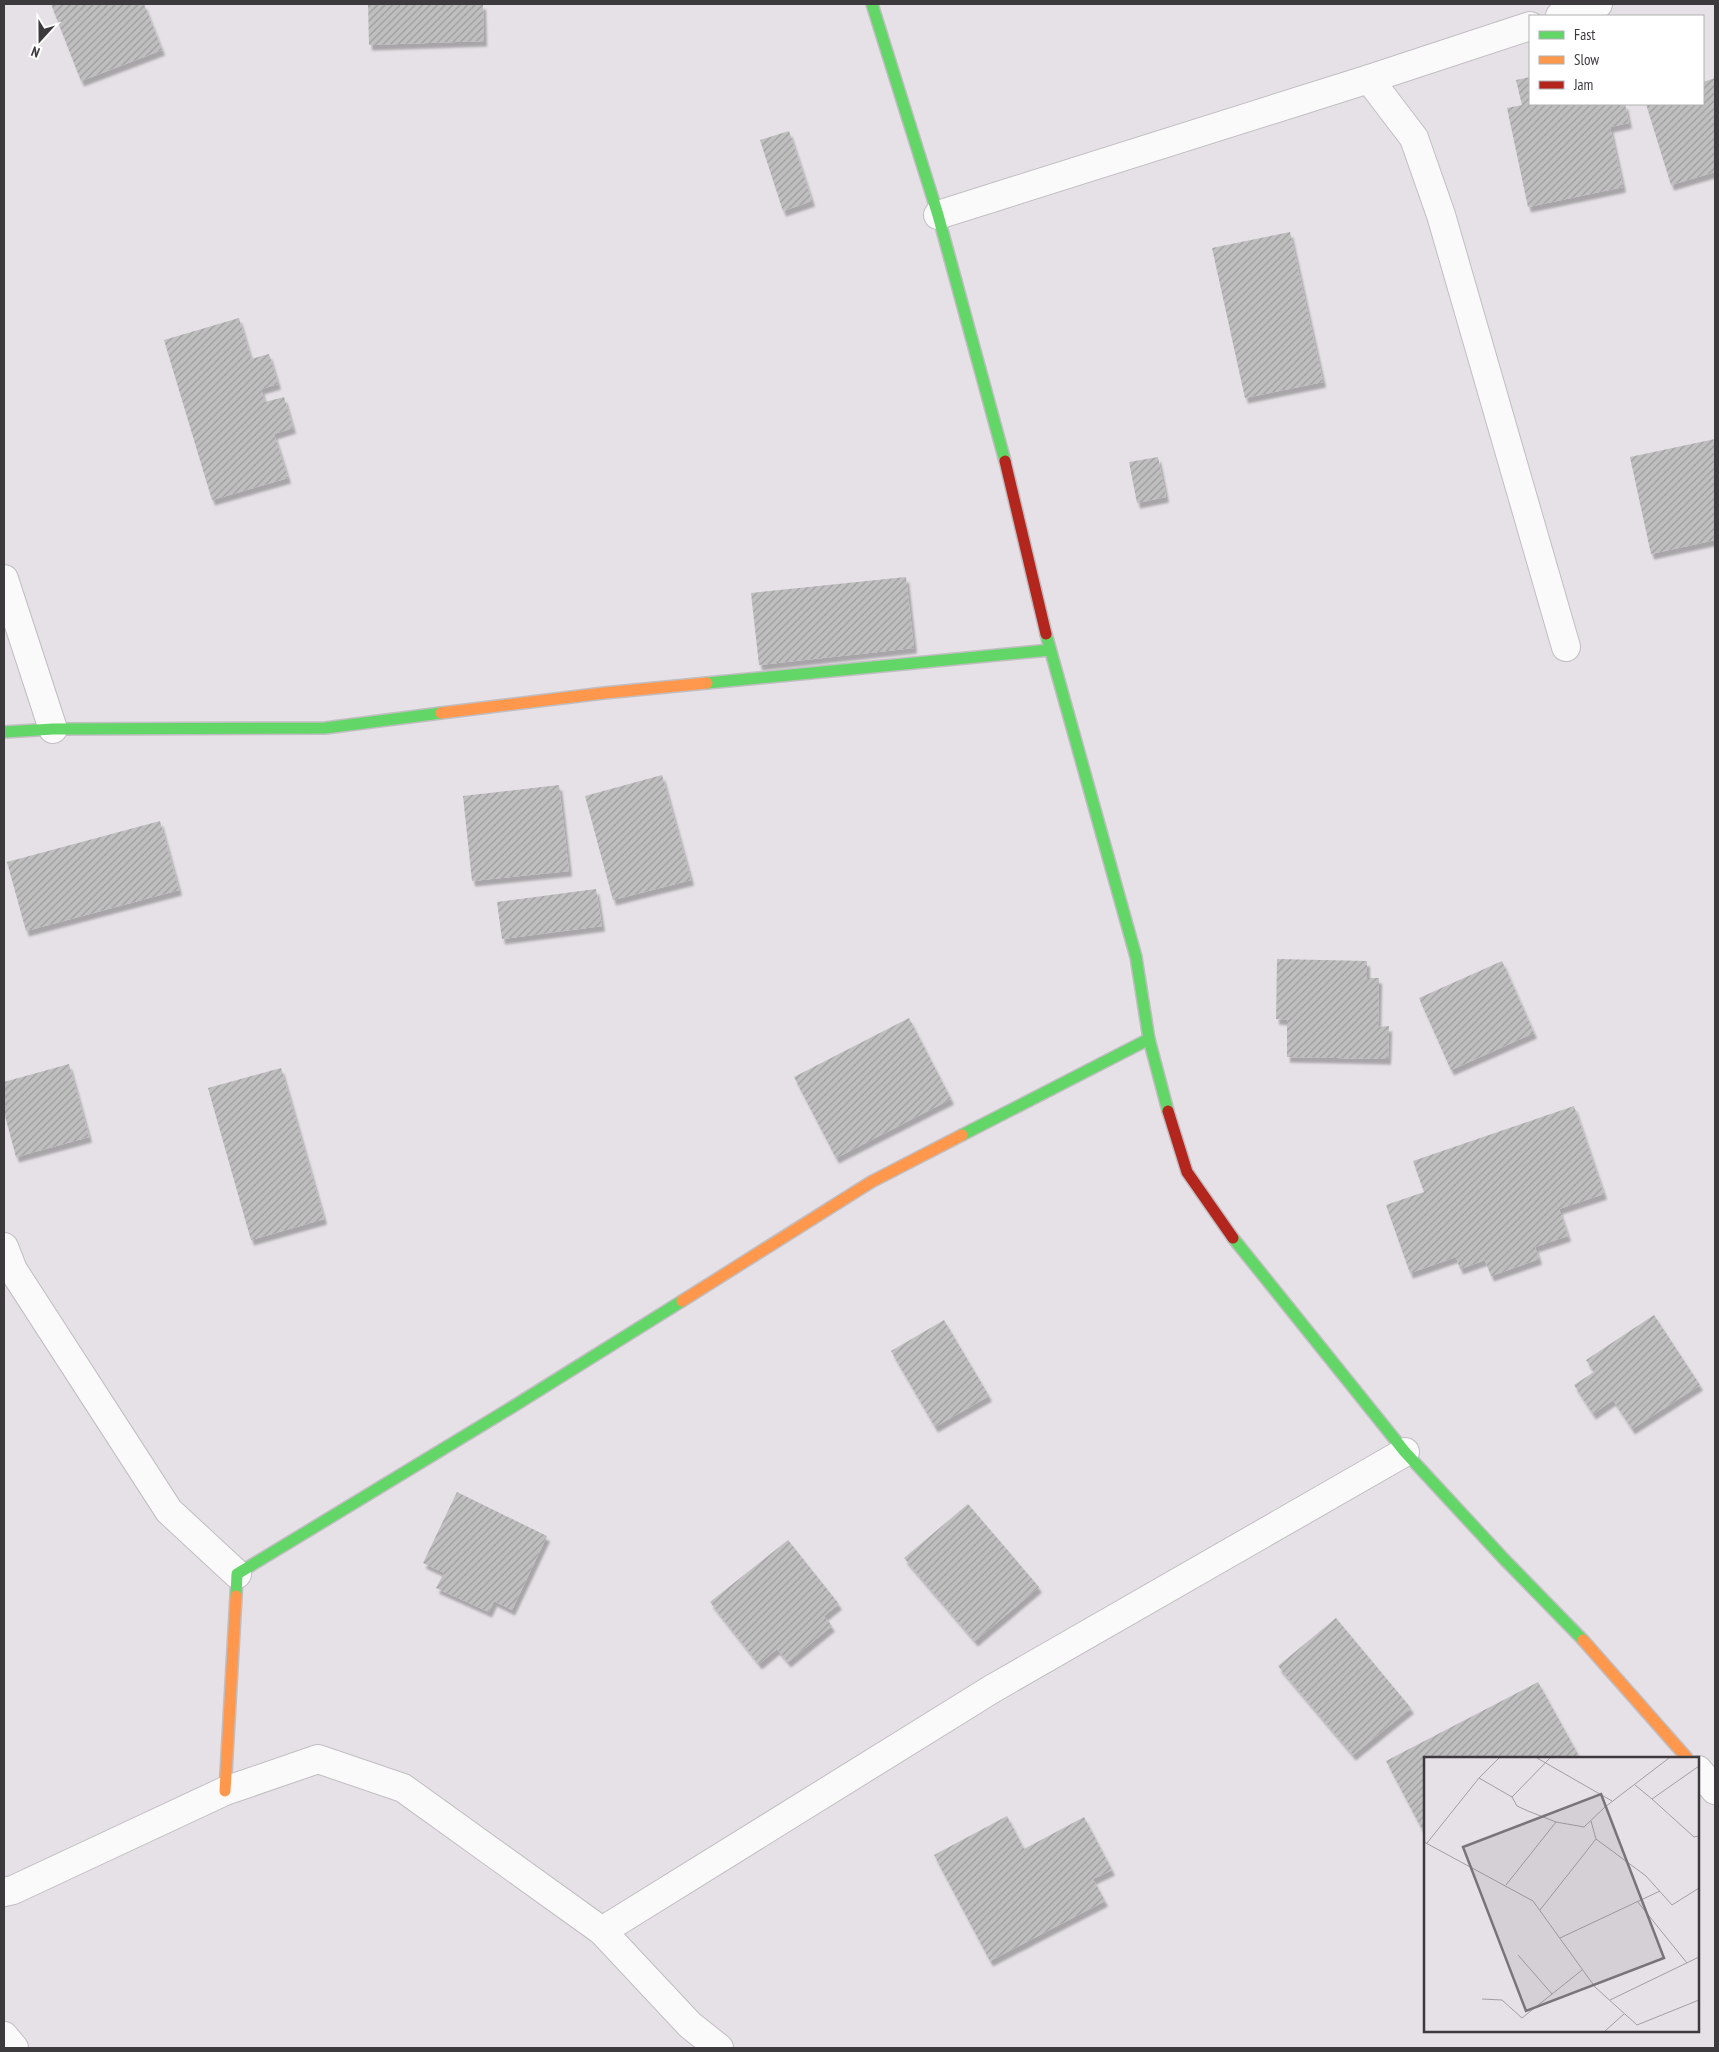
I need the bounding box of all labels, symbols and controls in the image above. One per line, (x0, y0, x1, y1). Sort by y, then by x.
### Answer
north arrow (15, 15, 65, 65)
legend (1529, 15, 1704, 105)
text: Fast (1574, 25, 1595, 44)
text: N (29, 42, 42, 62)
text: Slow (1574, 50, 1599, 69)
text: Jam (1573, 75, 1593, 94)
inset map (1424, 1757, 1699, 2032)

